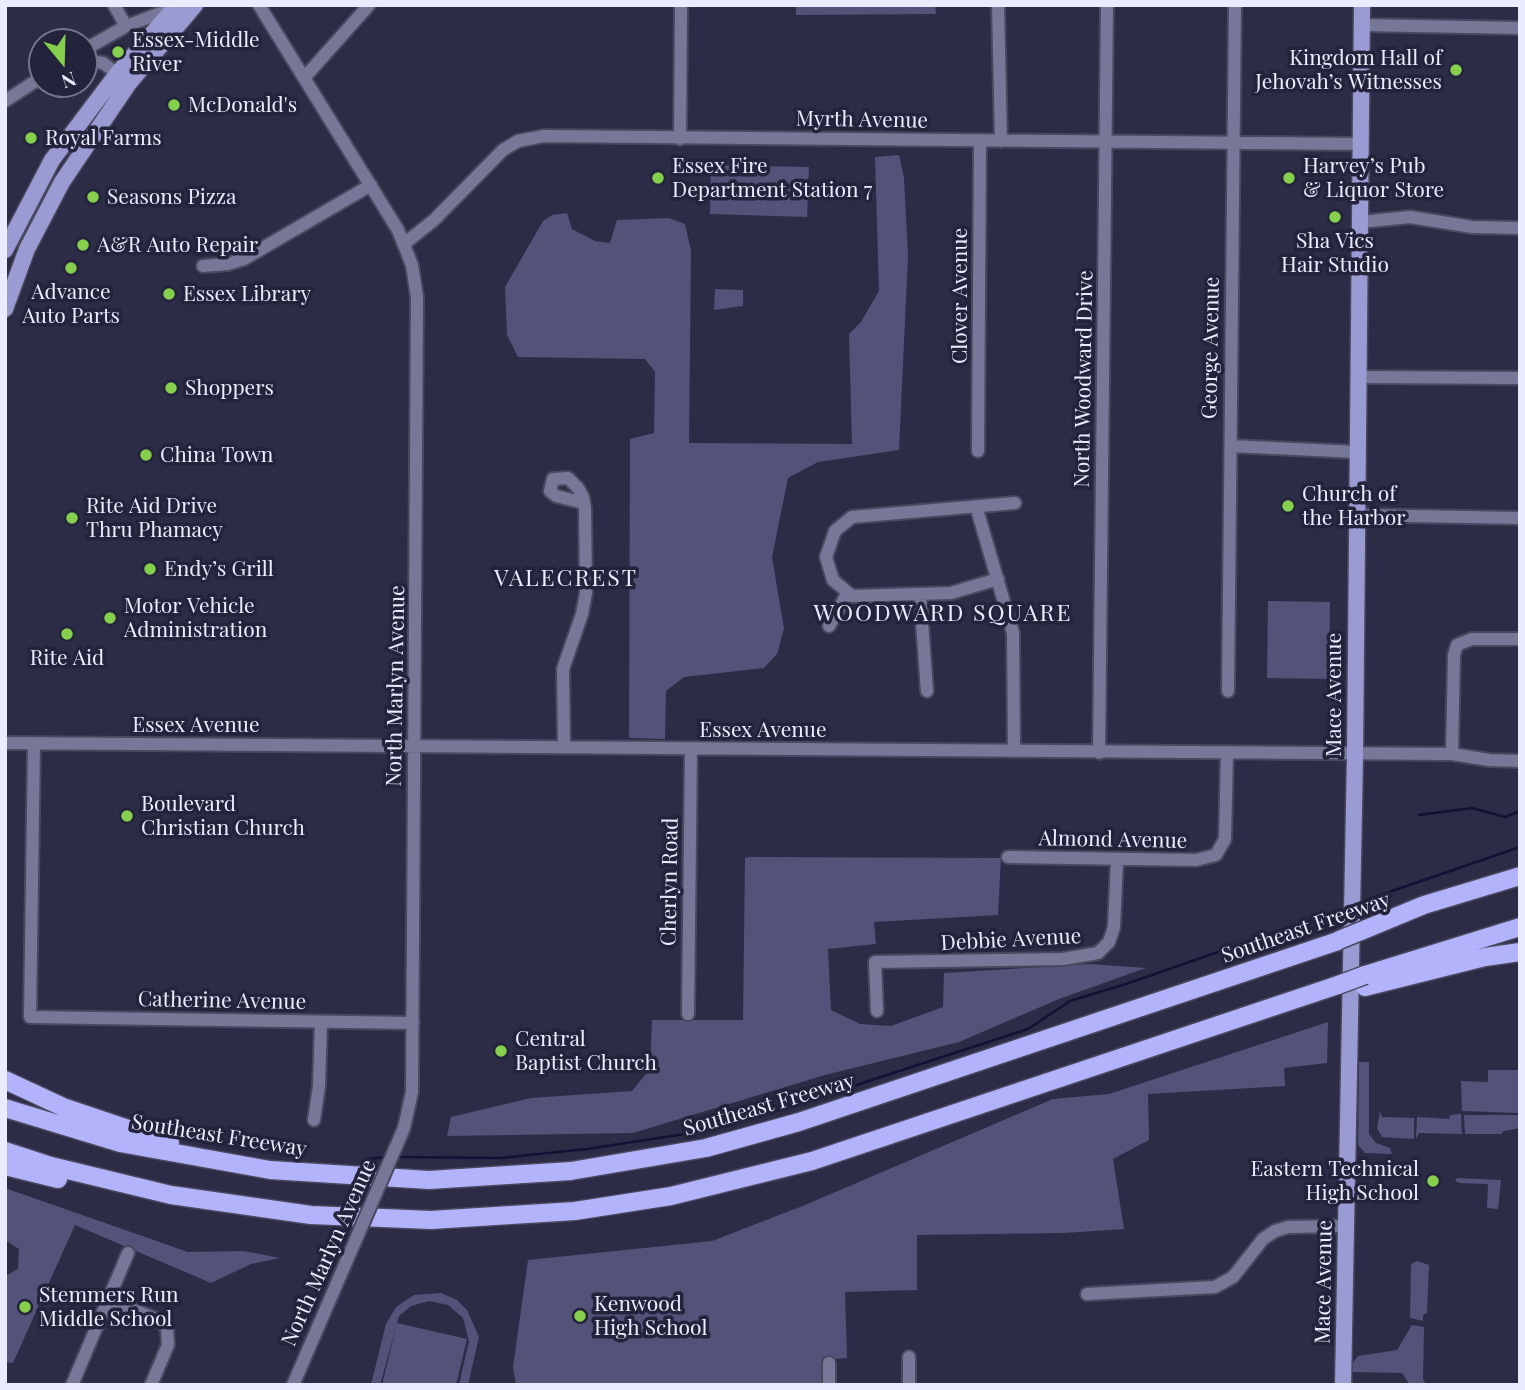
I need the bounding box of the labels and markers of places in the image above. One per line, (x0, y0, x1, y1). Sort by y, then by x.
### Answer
place label: Essex-Middle River (132, 27, 260, 77)
marker: Essex-Middle River (110, 44, 126, 60)
place label: Kingdom Hall of Jehovah’s Witnesses (1255, 45, 1442, 95)
marker: Kingdom Hall of Jehovah’s Witnesses (1448, 62, 1464, 78)
place label: McDonald's (188, 92, 297, 118)
marker: McDonald's (166, 97, 182, 113)
place label: Royal Farms (45, 125, 162, 151)
marker: Royal Farms (23, 130, 39, 146)
place label: Essex Fire Department Station 7 (672, 153, 872, 203)
place label: Harvey’s Pub & Liquor Store (1303, 153, 1444, 203)
marker: Essex Fire Department Station 7 (650, 170, 666, 186)
marker: Harvey’s Pub & Liquor Store (1281, 170, 1297, 186)
place label: Seasons Pizza (107, 184, 236, 210)
marker: Seasons Pizza (85, 189, 101, 205)
marker: Sha Vics Hair Studio (1327, 209, 1343, 225)
place label: Sha Vics Hair Studio (1281, 228, 1389, 278)
place label: A&R Auto Repair (97, 232, 258, 258)
marker: A&R Auto Repair (75, 237, 91, 253)
marker: Advance Auto Parts (63, 260, 79, 276)
place label: Advance Auto Parts (22, 279, 120, 329)
place label: Essex Library (183, 281, 311, 307)
marker: Essex Library (161, 286, 177, 302)
place label: Shoppers (185, 375, 274, 401)
marker: Shoppers (163, 380, 179, 396)
place label: China Town (160, 442, 273, 468)
marker: China Town (138, 447, 154, 463)
place label: Church of the Harbor (1302, 481, 1405, 531)
place label: Rite Aid Drive Thru Phamacy (86, 493, 223, 543)
marker: Church of the Harbor (1280, 498, 1296, 514)
marker: Rite Aid Drive Thru Phamacy (64, 510, 80, 526)
place label: Endy’s Grill (164, 556, 274, 582)
marker: Endy’s Grill (142, 561, 158, 577)
place label: Motor Vehicle Administration (124, 593, 267, 643)
marker: Motor Vehicle Administration (102, 610, 118, 626)
marker: Rite Aid (59, 626, 75, 642)
place label: Rite Aid (30, 645, 104, 671)
place label: Boulevard Christian Church (141, 791, 305, 841)
marker: Boulevard Christian Church (119, 808, 135, 824)
place label: Central Baptist Church (515, 1026, 657, 1076)
marker: Central Baptist Church (493, 1043, 509, 1059)
place label: Eastern Technical High School (1251, 1156, 1419, 1206)
marker: Eastern Technical High School (1425, 1173, 1441, 1189)
place label: Stemmers Run Middle School (39, 1282, 179, 1332)
place label: Kenwood High School (594, 1291, 707, 1341)
marker: Stemmers Run Middle School (17, 1299, 33, 1315)
marker: Kenwood High School (572, 1308, 588, 1324)

